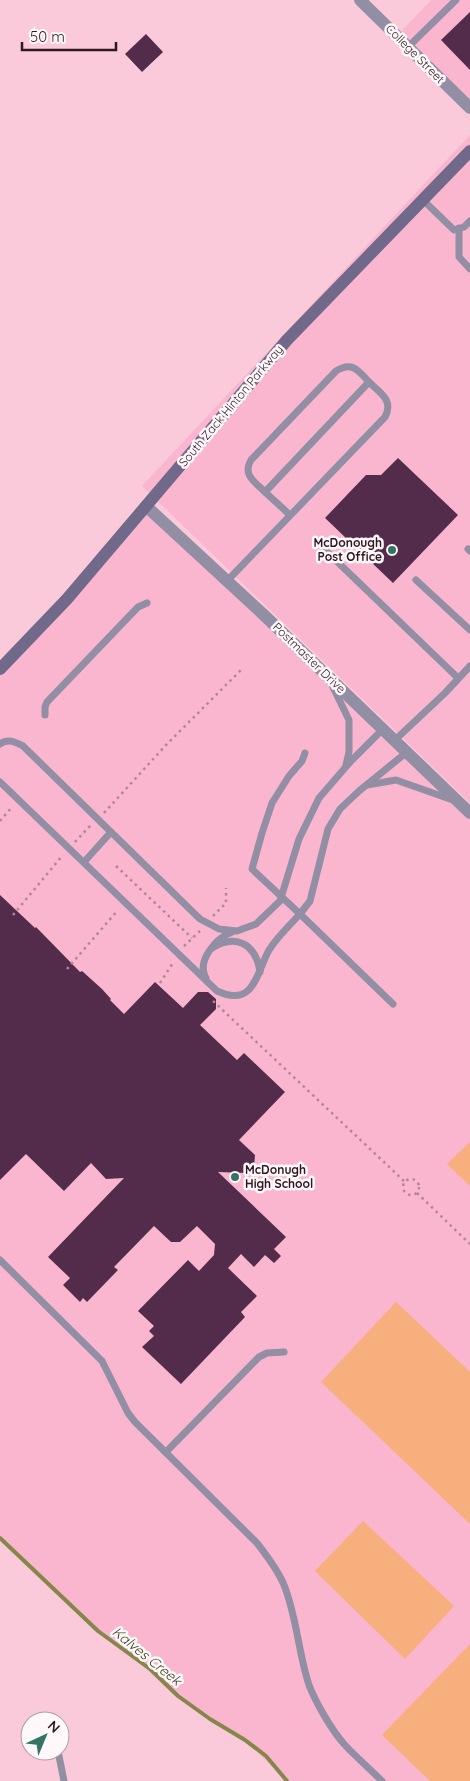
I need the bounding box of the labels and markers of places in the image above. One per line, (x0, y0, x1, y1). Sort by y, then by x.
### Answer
place label: McDonough Post Office (314, 535, 382, 564)
marker: McDonough Post Office (386, 544, 398, 556)
place label: McDonugh High School (245, 1162, 313, 1191)
marker: McDonugh High School (229, 1171, 241, 1183)

